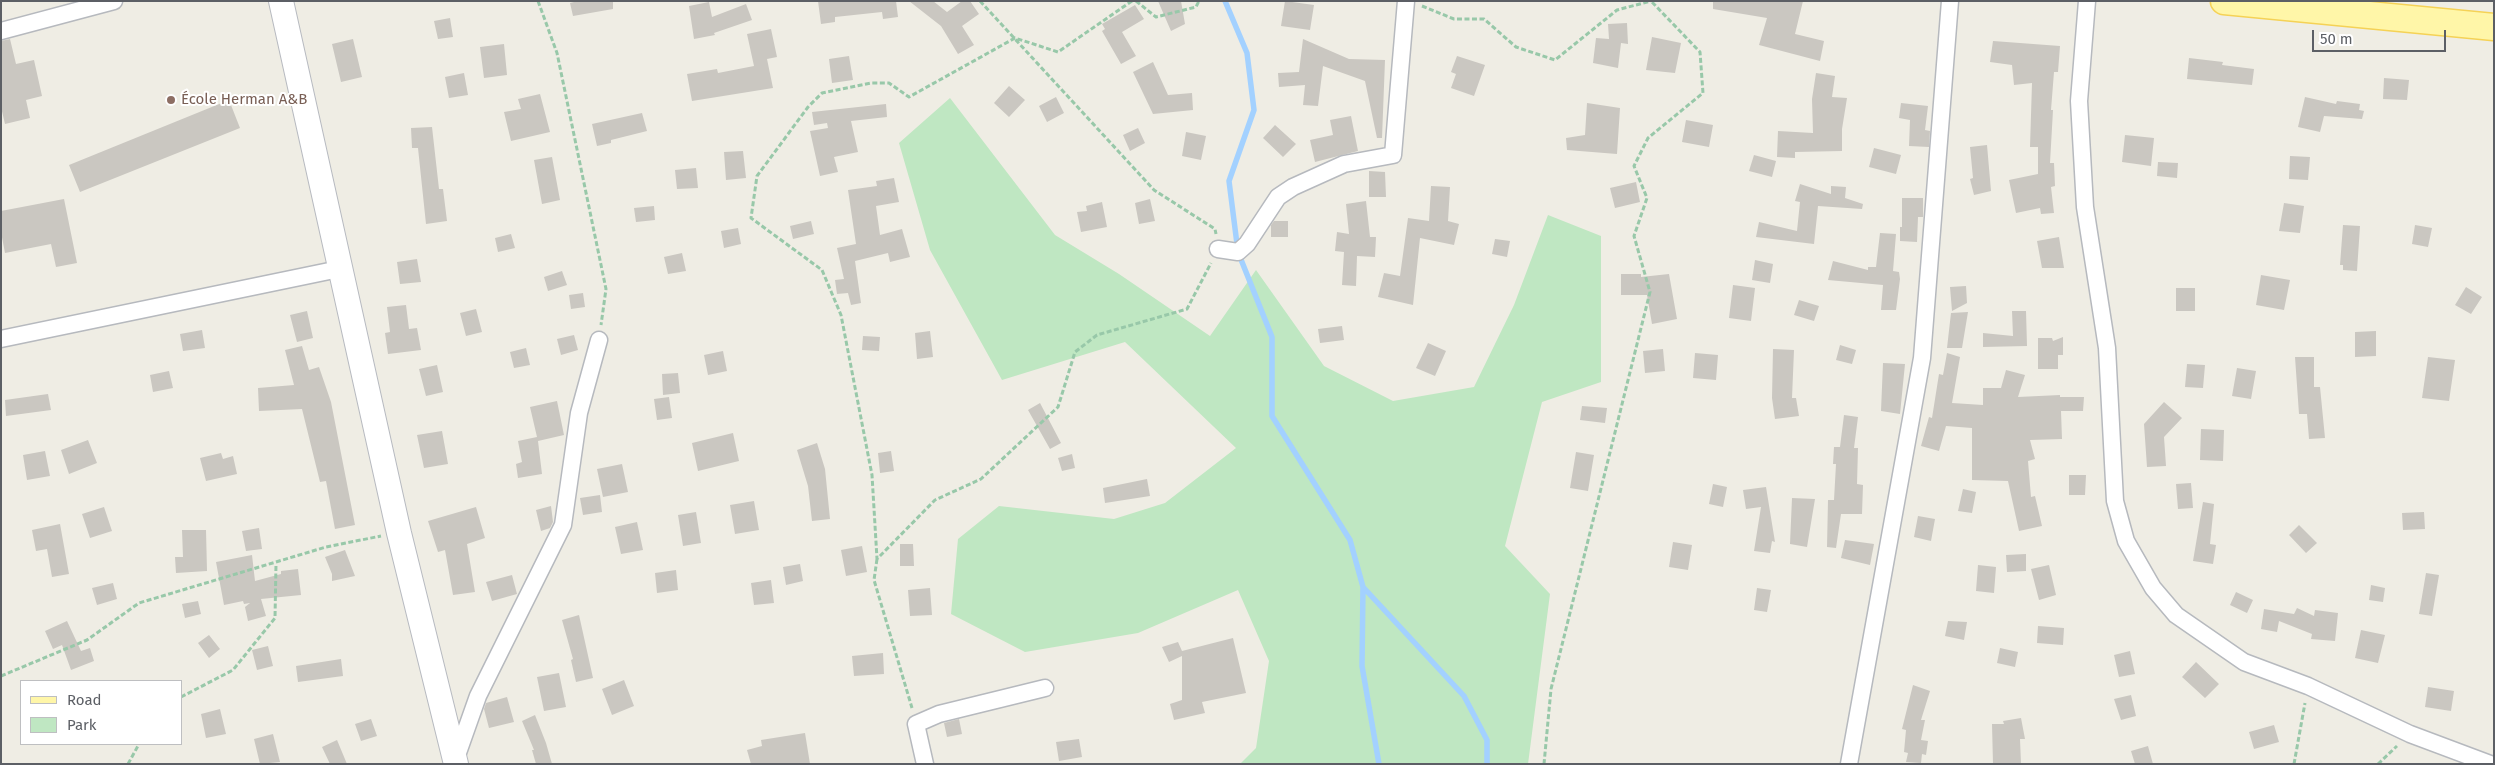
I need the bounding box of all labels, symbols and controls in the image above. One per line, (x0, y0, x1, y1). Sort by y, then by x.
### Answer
scale bar (2315, 20, 2449, 52)
text: 50 m (2320, 30, 2353, 48)
place label: École Herman A&B (181, 91, 307, 109)
marker: École Herman A&B (165, 94, 177, 106)
legend (20, 680, 182, 745)
text: Road (67, 691, 102, 709)
text: Park (67, 716, 97, 734)

